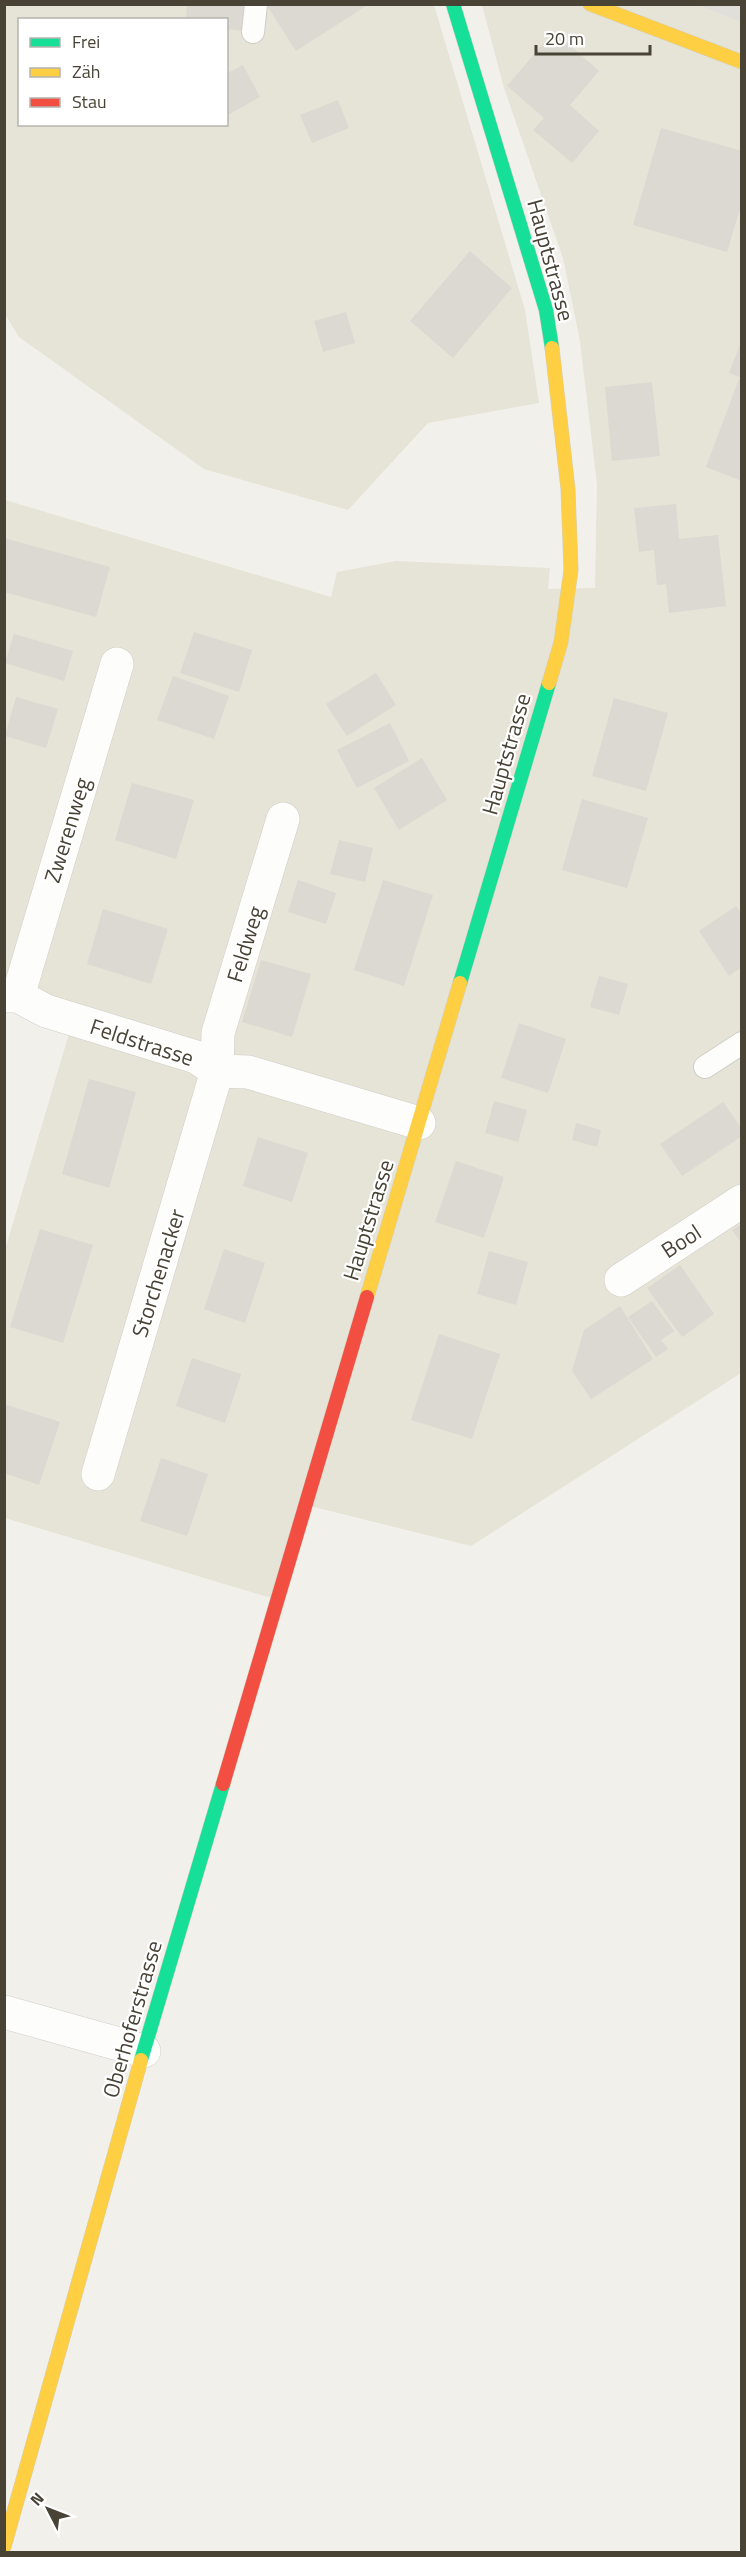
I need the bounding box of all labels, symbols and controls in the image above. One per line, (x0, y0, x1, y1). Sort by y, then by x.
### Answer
legend (18, 18, 228, 126)
scale bar (536, 18, 650, 56)
text: 20 m (545, 25, 584, 52)
text: Frei (72, 28, 100, 55)
text: Zäh (72, 58, 100, 85)
text: Stau (72, 88, 107, 115)
street label: Hauptstrasse (518, 195, 584, 325)
street label: Hauptstrasse (472, 689, 540, 819)
street label: Zwerenweg (35, 773, 99, 887)
street label: Feldweg (217, 902, 273, 986)
street label: Feldstrasse (86, 1009, 198, 1075)
street label: Hauptstrasse (333, 1155, 403, 1285)
street label: Storchenacker (122, 1204, 194, 1341)
street label: Bool (654, 1215, 708, 1267)
street label: Oberhoferstrasse (93, 1936, 171, 2102)
north arrow (18, 2479, 78, 2539)
text: N (24, 2487, 49, 2511)

